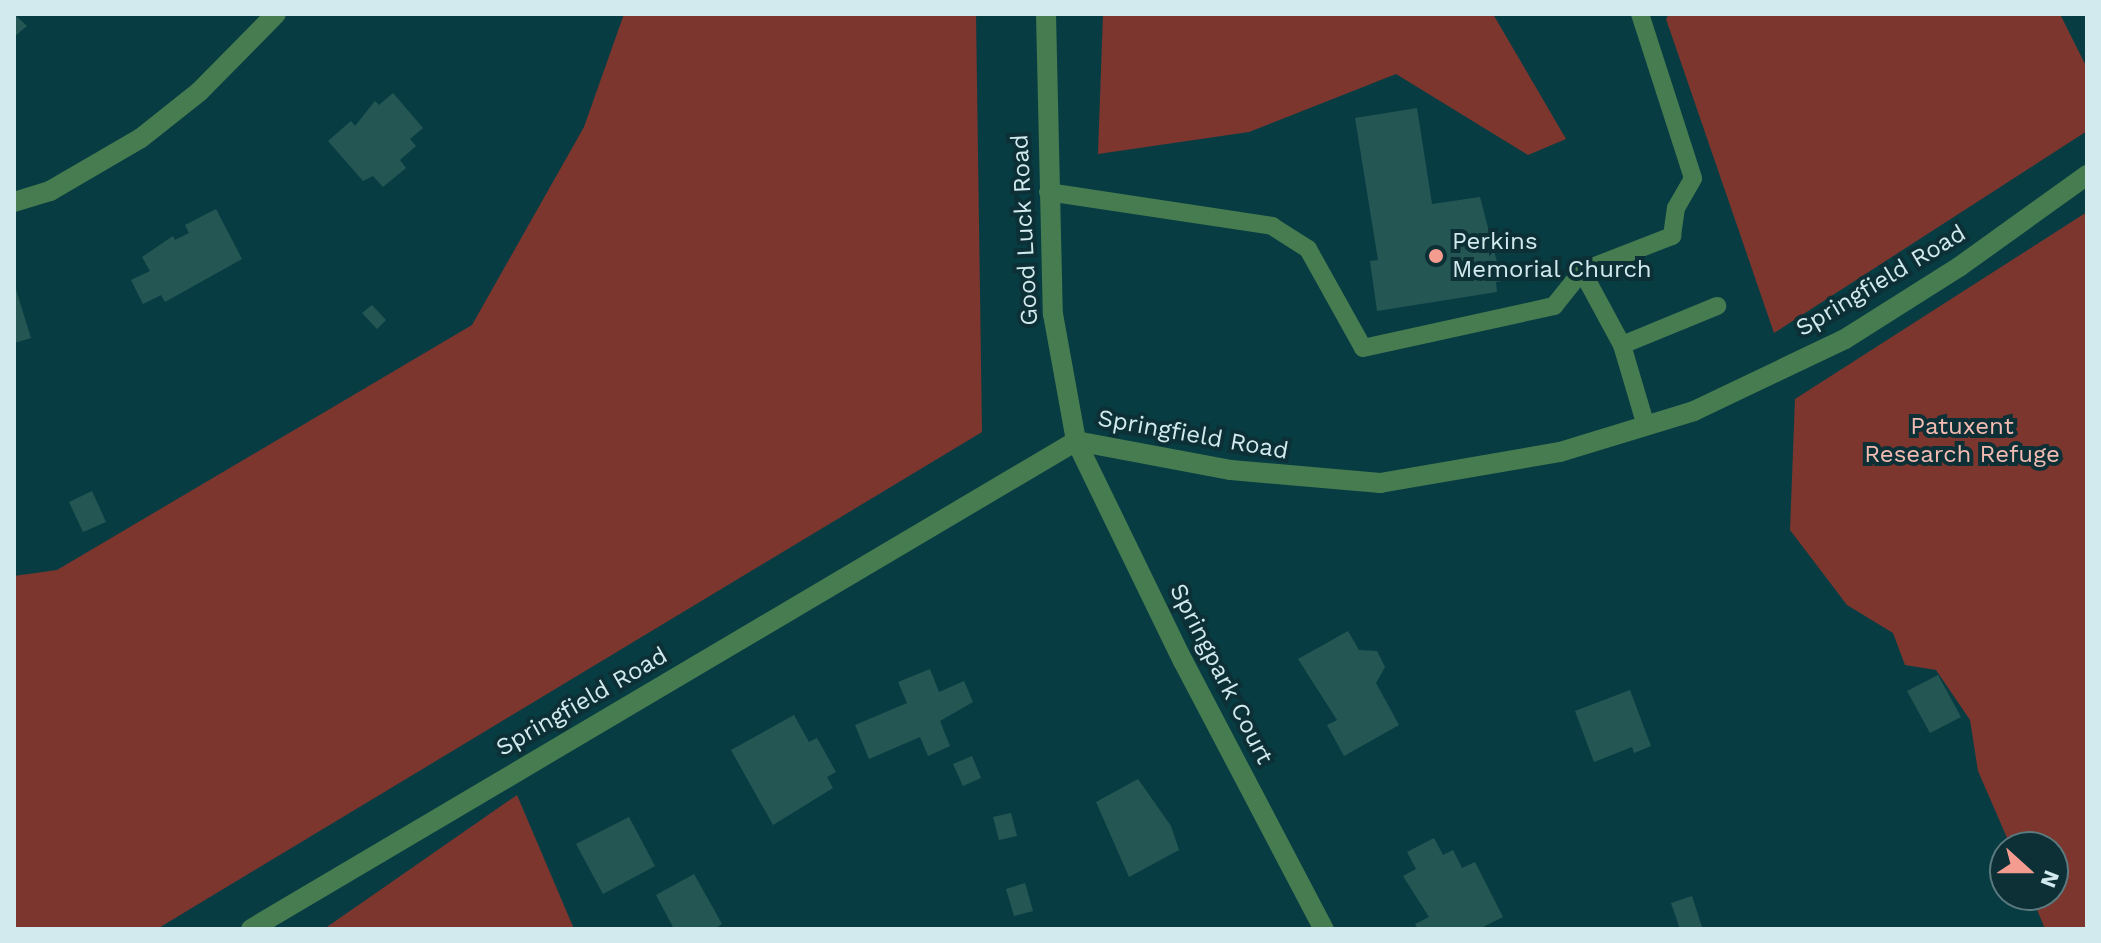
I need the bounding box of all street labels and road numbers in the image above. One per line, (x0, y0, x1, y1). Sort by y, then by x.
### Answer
street label: Good Luck Road (1006, 133, 1044, 327)
street label: Springfield Road (1791, 219, 1971, 343)
street label: Springfield Road (1095, 404, 1291, 466)
street label: Springpark Court (1163, 579, 1279, 769)
street label: Springfield Road (491, 641, 673, 763)

